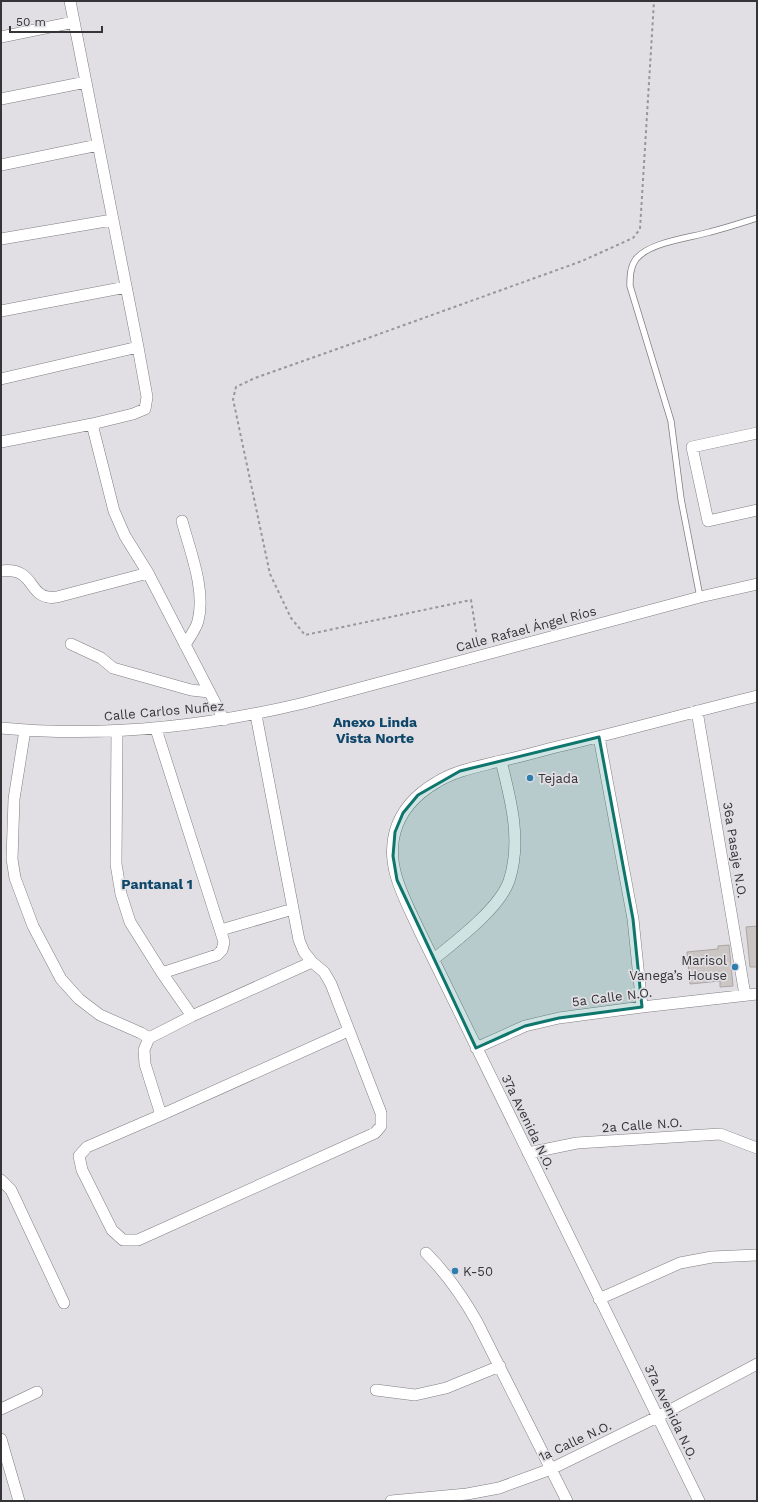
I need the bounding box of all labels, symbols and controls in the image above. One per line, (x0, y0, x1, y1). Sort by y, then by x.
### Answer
scale bar (10, 8, 102, 34)
text: 50 m (16, 15, 46, 29)
street label: Calle Rafael Ángel Ríos (454, 602, 598, 655)
street label: Calle Carlos Nuñez (103, 698, 225, 724)
district label: Anexo Linda Vista Norte (333, 714, 418, 746)
place label: Tejada (538, 771, 579, 786)
marker: Tejada (525, 773, 535, 783)
street label: 36a Pasaje N.O. (720, 801, 750, 899)
district label: Pantanal 1 (121, 876, 193, 892)
place label: Marisol Vanega’s House (629, 953, 727, 983)
marker: Marisol Vanega’s House (730, 962, 740, 972)
street label: 5a Calle N.O. (571, 985, 653, 1009)
street label: 37a Avenida N.O. (498, 1072, 558, 1172)
street label: 2a Calle N.O. (601, 1115, 683, 1135)
place label: K-50 (463, 1264, 493, 1279)
marker: K-50 (450, 1266, 460, 1276)
street label: 37a Avenida N.O. (641, 1362, 701, 1462)
street label: 1a Calle N.O. (536, 1418, 614, 1464)

